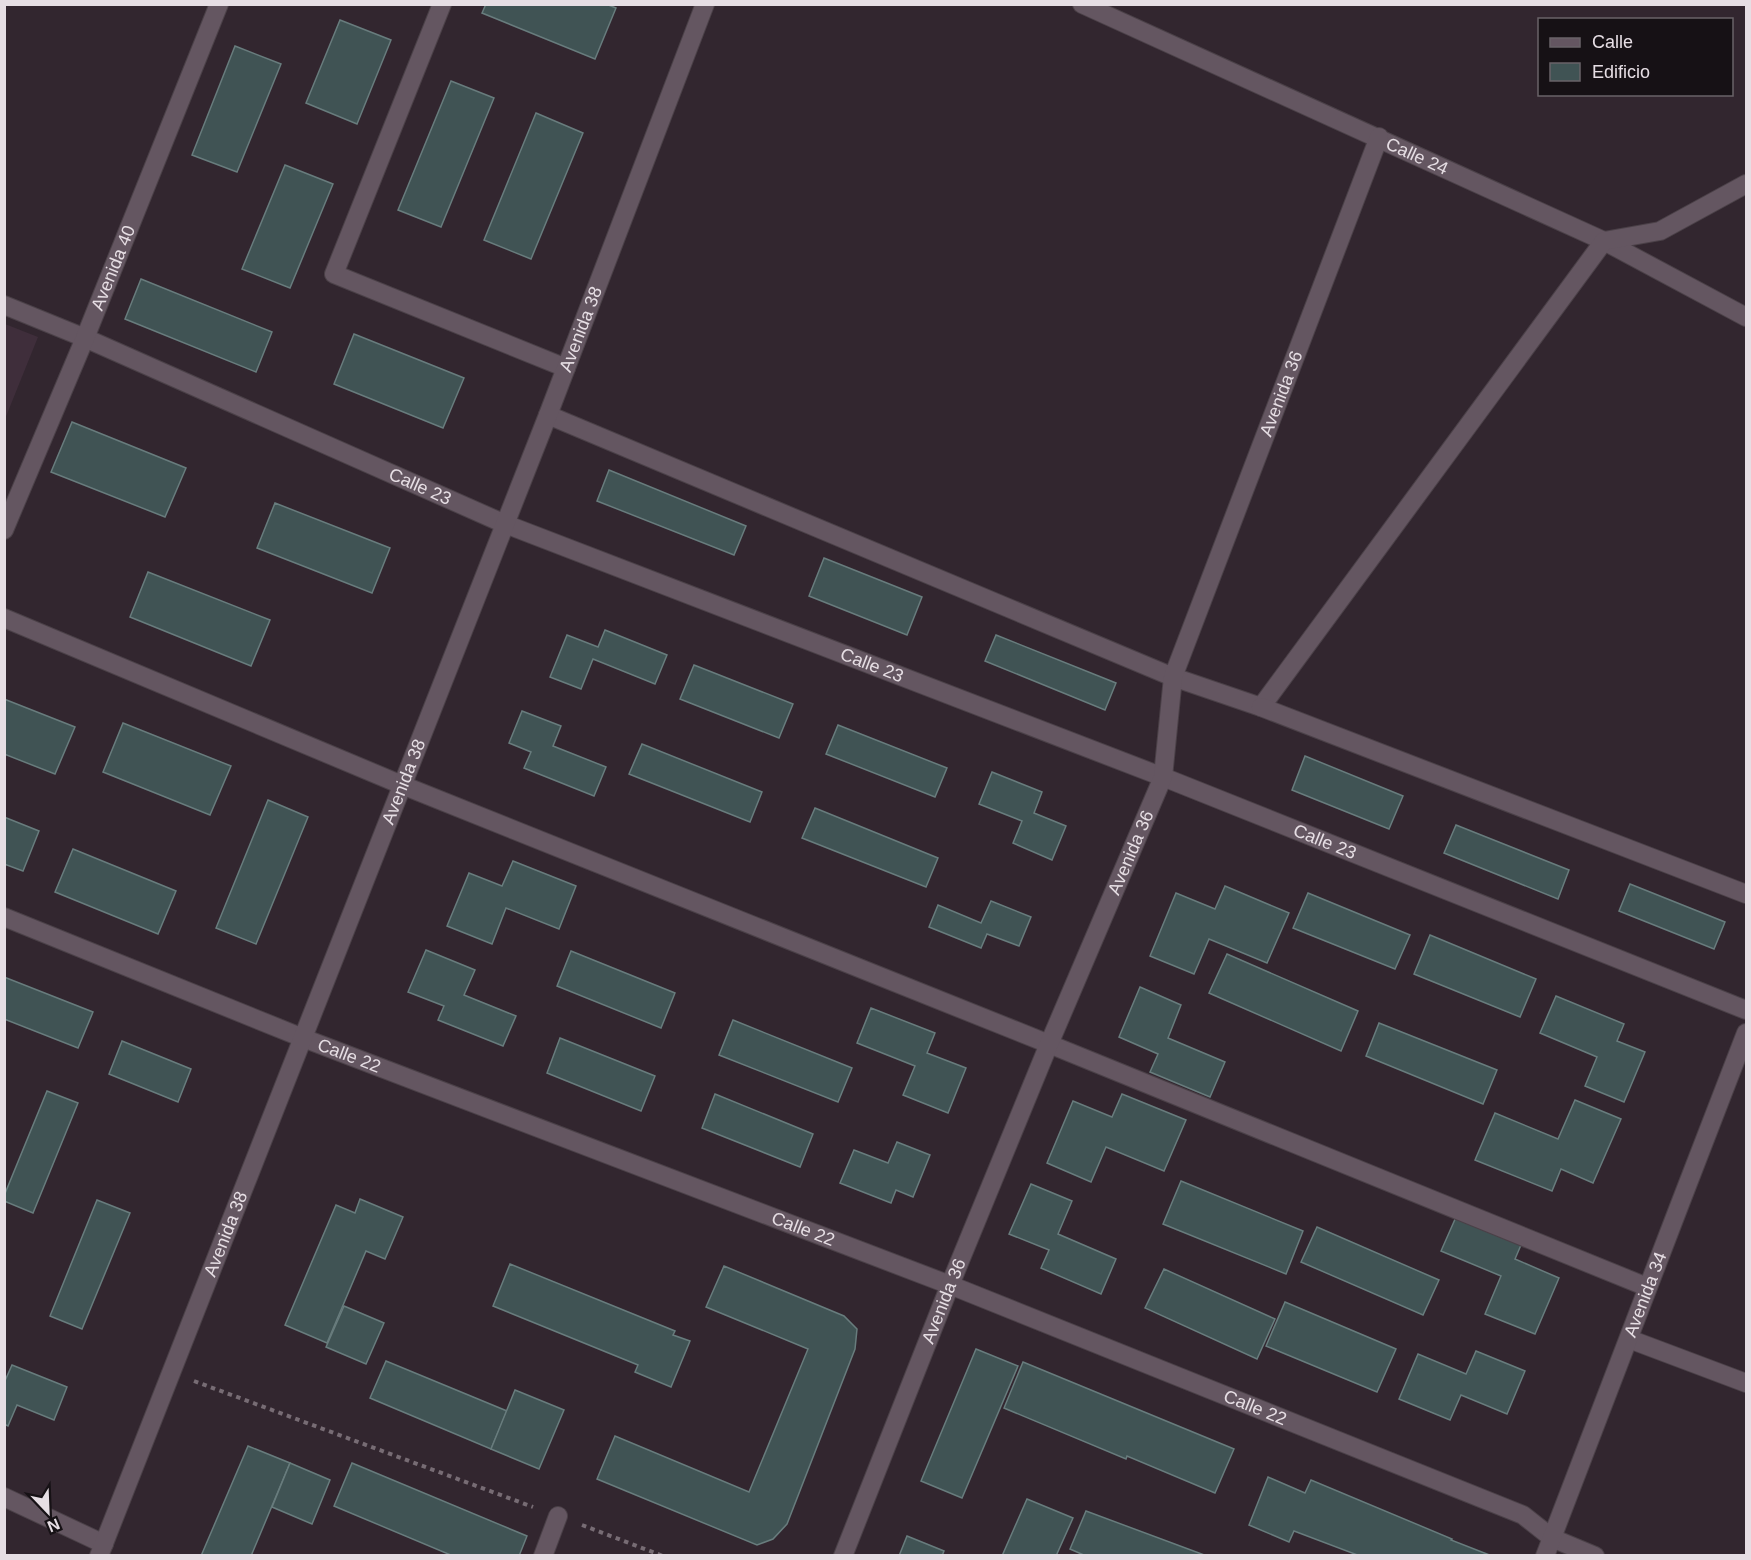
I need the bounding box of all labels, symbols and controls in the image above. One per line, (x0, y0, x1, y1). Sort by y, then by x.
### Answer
legend (1538, 18, 1733, 96)
text: Calle (1592, 32, 1633, 52)
text: Edificio (1592, 62, 1650, 82)
street label: Calle 24 (1383, 133, 1451, 179)
street label: Avenida 40 (87, 222, 139, 313)
street label: Avenida 38 (555, 284, 606, 375)
street label: Avenida 36 (1256, 348, 1306, 439)
street label: Calle 23 (386, 464, 454, 509)
street label: Calle 23 (838, 644, 906, 686)
street label: Avenida 38 (378, 736, 429, 827)
street label: Avenida 36 (1104, 807, 1158, 898)
street label: Calle 23 (1290, 820, 1359, 863)
street label: Calle 22 (315, 1035, 384, 1077)
street label: Avenida 38 (200, 1189, 251, 1279)
street label: Calle 22 (769, 1208, 838, 1250)
street label: Avenida 34 (1620, 1249, 1671, 1340)
street label: Avenida 36 (918, 1256, 970, 1347)
street label: Calle 22 (1221, 1386, 1290, 1429)
north arrow (18, 1482, 78, 1542)
text: N (45, 1515, 62, 1535)

